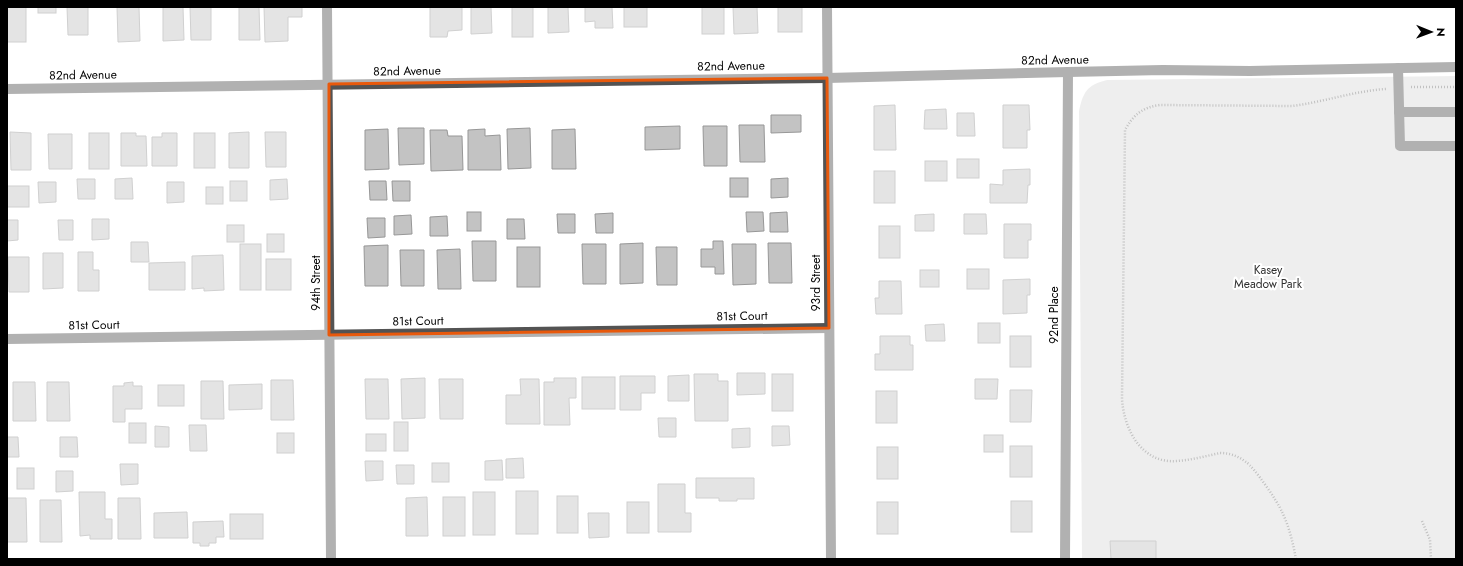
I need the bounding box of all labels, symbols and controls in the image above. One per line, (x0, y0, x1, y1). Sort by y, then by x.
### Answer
north arrow (1411, 12, 1451, 52)
text: N (1433, 28, 1449, 37)
street label: 82nd Avenue (1021, 50, 1089, 70)
street label: 82nd Avenue (697, 56, 765, 76)
street label: 82nd Avenue (373, 61, 441, 81)
street label: 82nd Avenue (49, 65, 117, 85)
street label: 94th Street (307, 255, 325, 311)
street label: 93rd Street (807, 255, 825, 311)
park label: Kasey Meadow Park (1234, 261, 1303, 293)
street label: 92nd Place (1045, 286, 1063, 344)
street label: 81st Court (716, 307, 768, 325)
street label: 81st Court (392, 312, 444, 330)
street label: 81st Court (68, 316, 120, 334)

